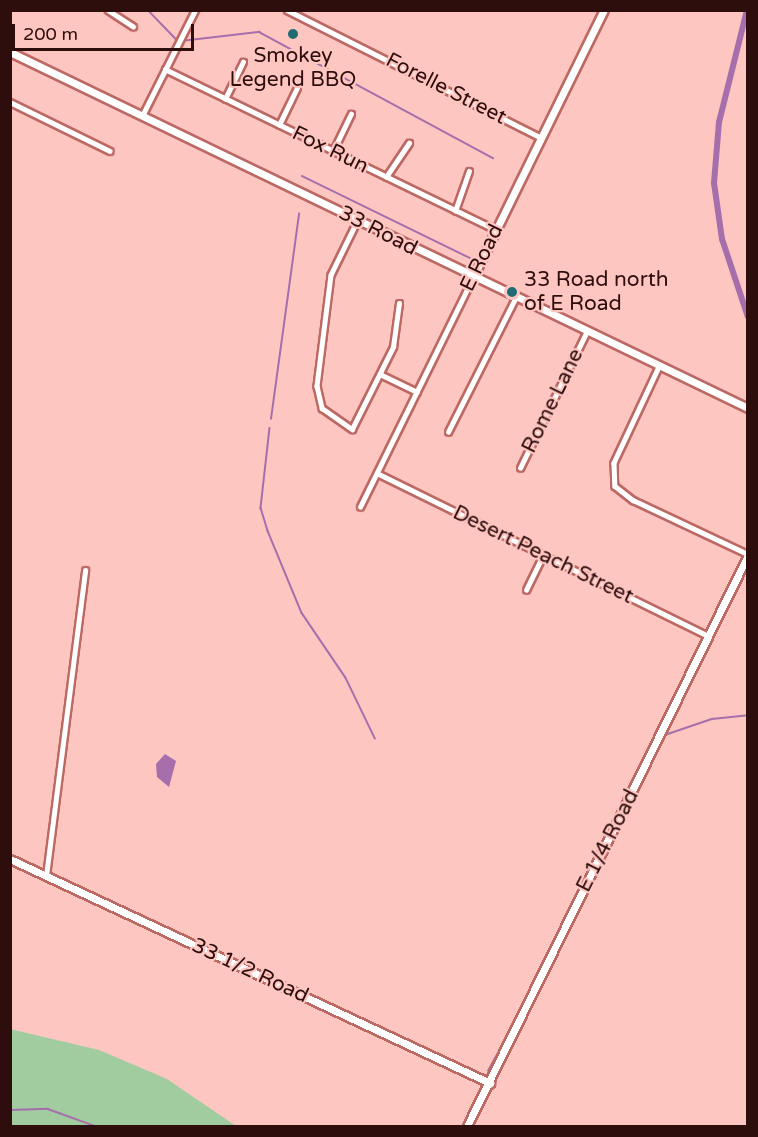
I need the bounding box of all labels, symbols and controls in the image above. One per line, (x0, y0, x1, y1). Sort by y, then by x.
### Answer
scale bar (15, 12, 196, 50)
text: 200 m (23, 23, 78, 45)
marker: Smokey Legend BBQ (286, 27, 300, 41)
place label: Smokey Legend BBQ (230, 43, 356, 93)
street label: Forelle Street (381, 48, 511, 130)
street label: Fox Run (288, 121, 372, 179)
street label: 33 Road (335, 201, 421, 261)
street label: E Road (455, 220, 509, 296)
place label: 33 Road north of E Road (524, 267, 668, 317)
marker: 33 Road north of E Road (505, 285, 519, 299)
street label: Rome Lane (517, 345, 589, 457)
street label: Desert Peach Street (449, 500, 637, 610)
street label: E 1/4 Road (571, 786, 645, 896)
street label: 33 1/2 Road (188, 933, 312, 1009)

